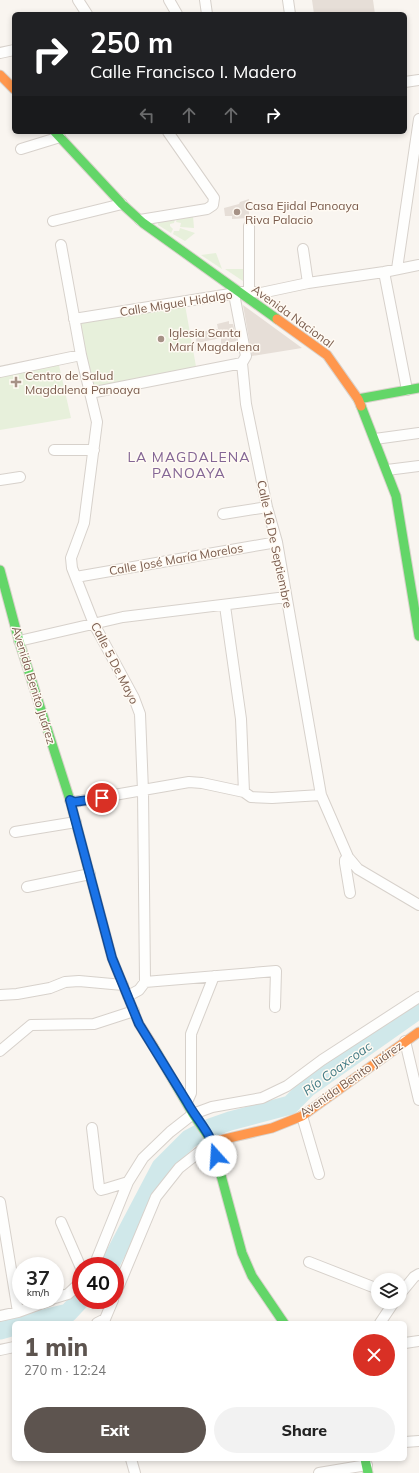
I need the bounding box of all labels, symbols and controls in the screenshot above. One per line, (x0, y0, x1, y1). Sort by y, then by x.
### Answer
text: 250 m (90, 25, 173, 60)
icon: right (24, 28, 76, 80)
text: Calle Francisco I. Madero (90, 60, 296, 83)
icon: left (136, 104, 158, 126)
icon: ahead (178, 104, 200, 126)
icon: ahead (220, 104, 242, 126)
icon: right (262, 104, 284, 126)
place label: Casa Ejidal Panoaya Riva Palacio (245, 198, 359, 227)
marker: Casa Ejidal Panoaya Riva Palacio (232, 207, 242, 217)
street label: Avenida Nacional (249, 281, 337, 351)
street label: Calle Miguel Hidalgo (119, 287, 234, 319)
place label: Iglesia Santa Marí Magdalena (169, 325, 260, 354)
marker: Iglesia Santa Marí Magdalena (156, 334, 166, 344)
place label: Centro de Salud Magdalena Panoaya (25, 368, 140, 397)
marker: Centro de Salud Magdalena Panoaya (10, 376, 22, 388)
district label: LA MAGDALENA PANOAYA (128, 448, 250, 482)
street label: Calle 16 De Septiembre (254, 479, 296, 609)
street label: Calle José María Morelos (108, 540, 244, 578)
street label: Calle 5 De Mayo (88, 619, 142, 707)
street label: Avenida Benito Juárez (9, 624, 59, 746)
pin (85, 781, 119, 815)
icon: arrive (91, 787, 113, 809)
water label: Río Coaxcoac (299, 1037, 375, 1098)
street label: Avenida Benito Juárez (297, 1038, 405, 1120)
position arrow (195, 1135, 237, 1177)
speed limit sign: 40 (72, 1257, 124, 1309)
text: 37 (26, 1265, 50, 1290)
map controls (371, 1273, 407, 1309)
button: layers (371, 1273, 407, 1309)
text: km/h (27, 1286, 49, 1299)
text: 1 min (24, 1332, 88, 1362)
button: close (353, 1334, 395, 1376)
text: 270 m · 12:24 (24, 1362, 106, 1378)
button: Exit (24, 1407, 206, 1453)
button: Share (214, 1407, 395, 1453)

